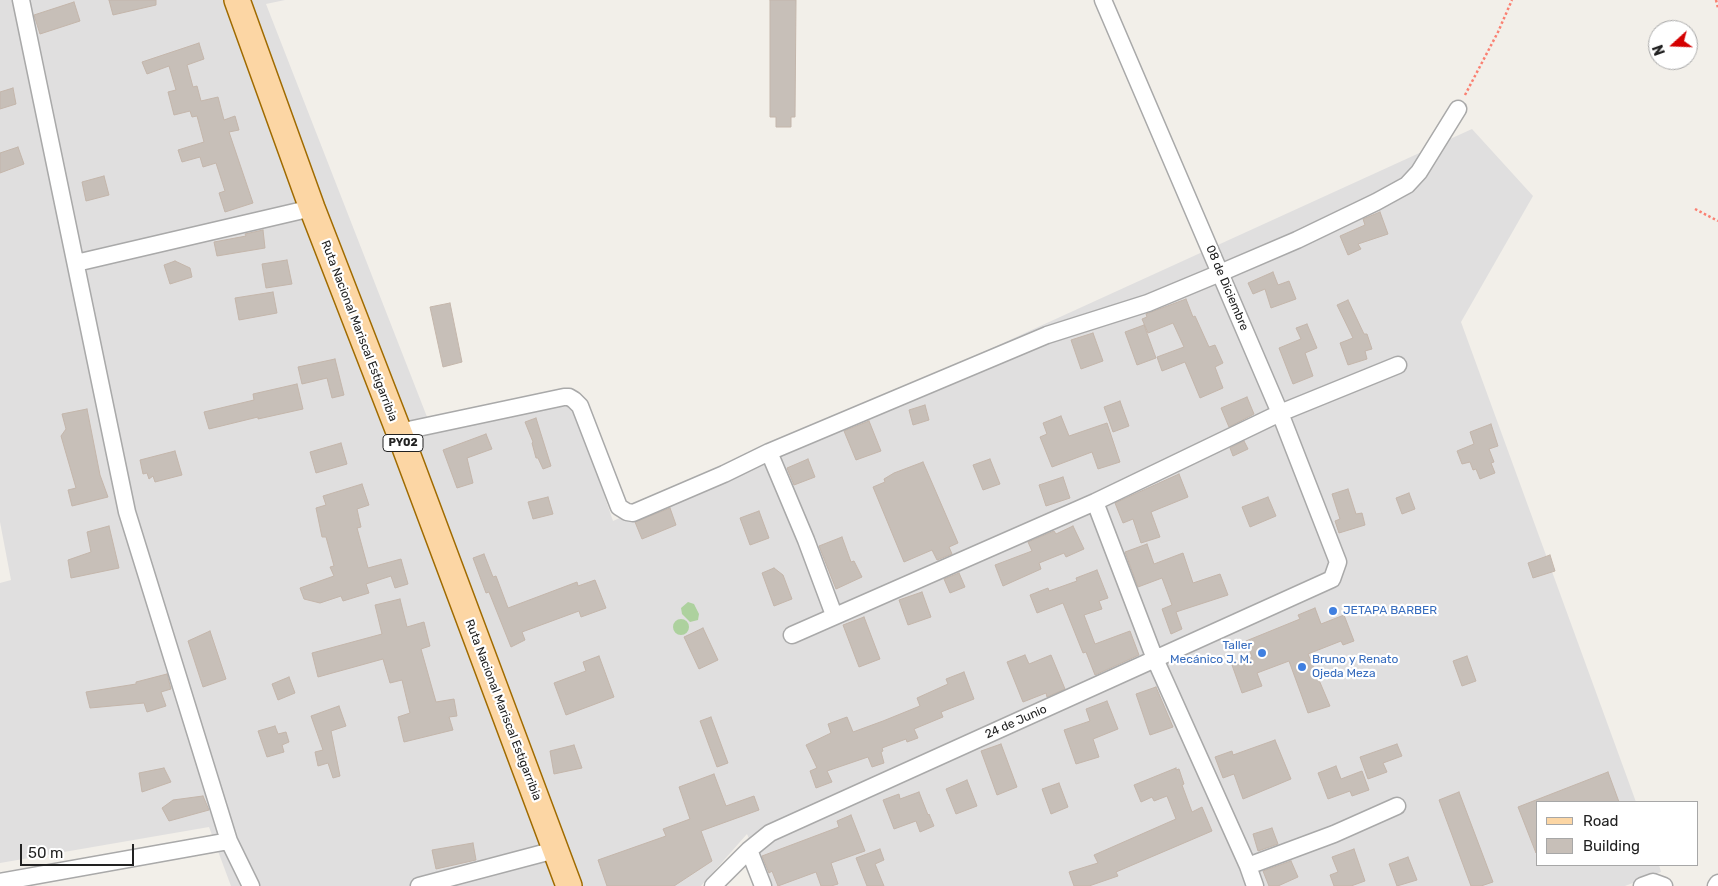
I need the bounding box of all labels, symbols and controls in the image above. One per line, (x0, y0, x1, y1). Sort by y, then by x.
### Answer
north arrow (1648, 20, 1698, 70)
text: N (1650, 42, 1669, 58)
street label: Ruta Nacional Mariscal Estigarribia (318, 238, 400, 424)
street label: 08 de Diciembre (1203, 243, 1251, 333)
road number: PY02 (383, 434, 423, 452)
place label: JETAPA BARBER (1343, 604, 1437, 618)
marker: JETAPA BARBER (1327, 605, 1339, 617)
street label: Ruta Nacional Mariscal Estigarribia (462, 617, 544, 803)
place label: Taller Mecánico J. M. (1170, 639, 1252, 667)
marker: Taller Mecánico J. M. (1256, 647, 1268, 659)
place label: Bruno y Renato Ojeda Meza (1312, 653, 1398, 681)
marker: Bruno y Renato Ojeda Meza (1296, 661, 1308, 673)
street label: 24 de Junio (983, 702, 1049, 742)
legend (1536, 801, 1698, 866)
text: Road (1583, 812, 1619, 830)
scale bar (22, 834, 136, 866)
text: Building (1583, 837, 1640, 855)
text: 50 m (28, 844, 63, 862)

